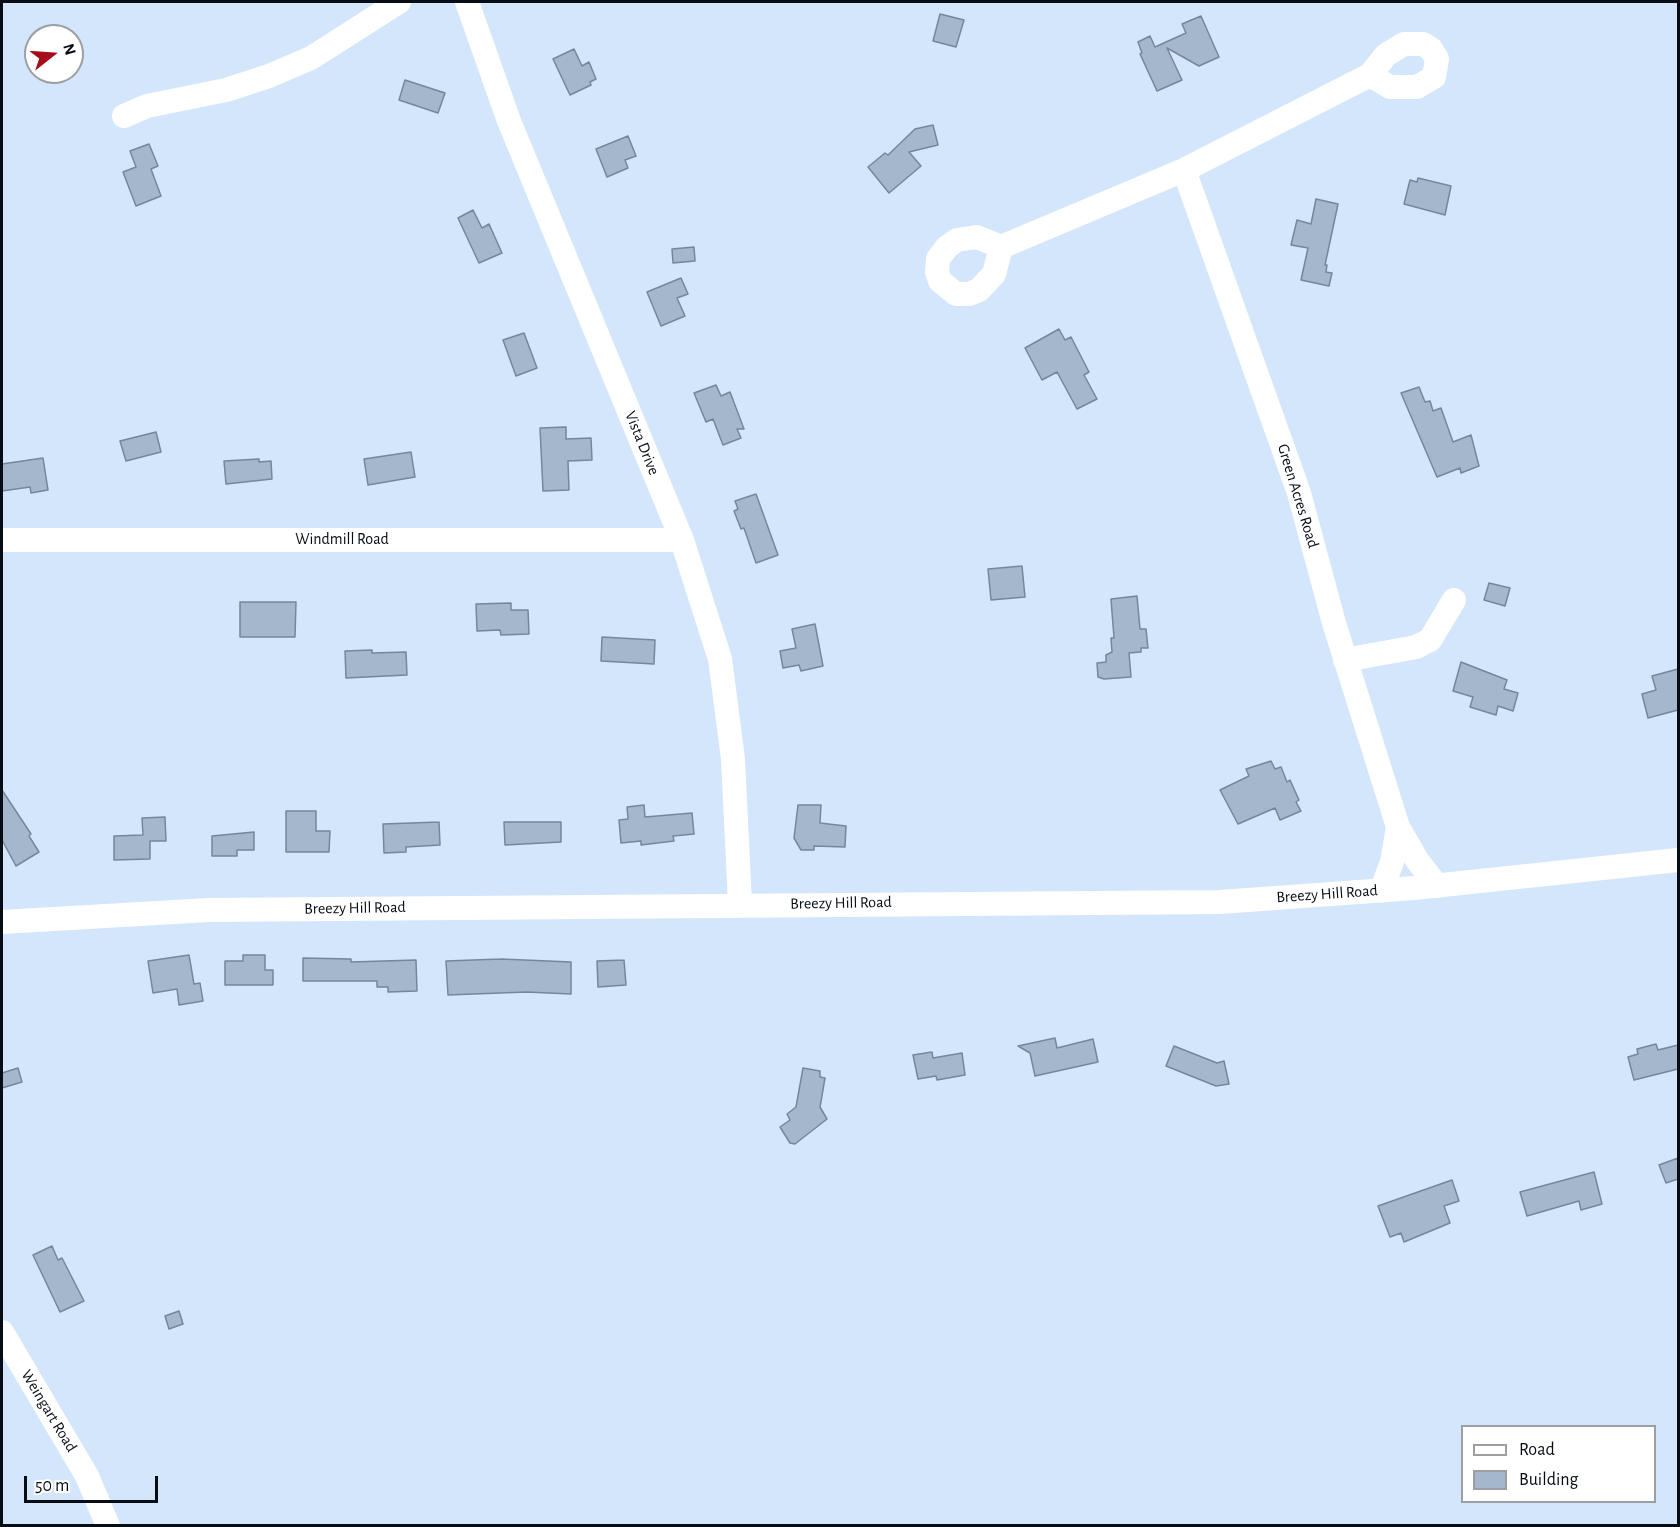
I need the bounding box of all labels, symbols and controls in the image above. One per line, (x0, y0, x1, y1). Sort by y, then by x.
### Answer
north arrow (24, 24, 84, 84)
text: N (60, 42, 79, 57)
street label: Vista Drive (621, 408, 663, 478)
street label: Green Acres Road (1273, 442, 1323, 550)
street label: Windmill Road (295, 529, 389, 549)
street label: Breezy Hill Road (1276, 881, 1378, 907)
street label: Breezy Hill Road (790, 893, 892, 913)
street label: Breezy Hill Road (304, 898, 406, 918)
street label: Weingart Road (17, 1366, 81, 1456)
legend (1461, 1425, 1656, 1503)
text: Road (1519, 1441, 1555, 1459)
scale bar (27, 1464, 160, 1502)
text: Building (1519, 1471, 1578, 1489)
text: 50 m (35, 1477, 69, 1495)

